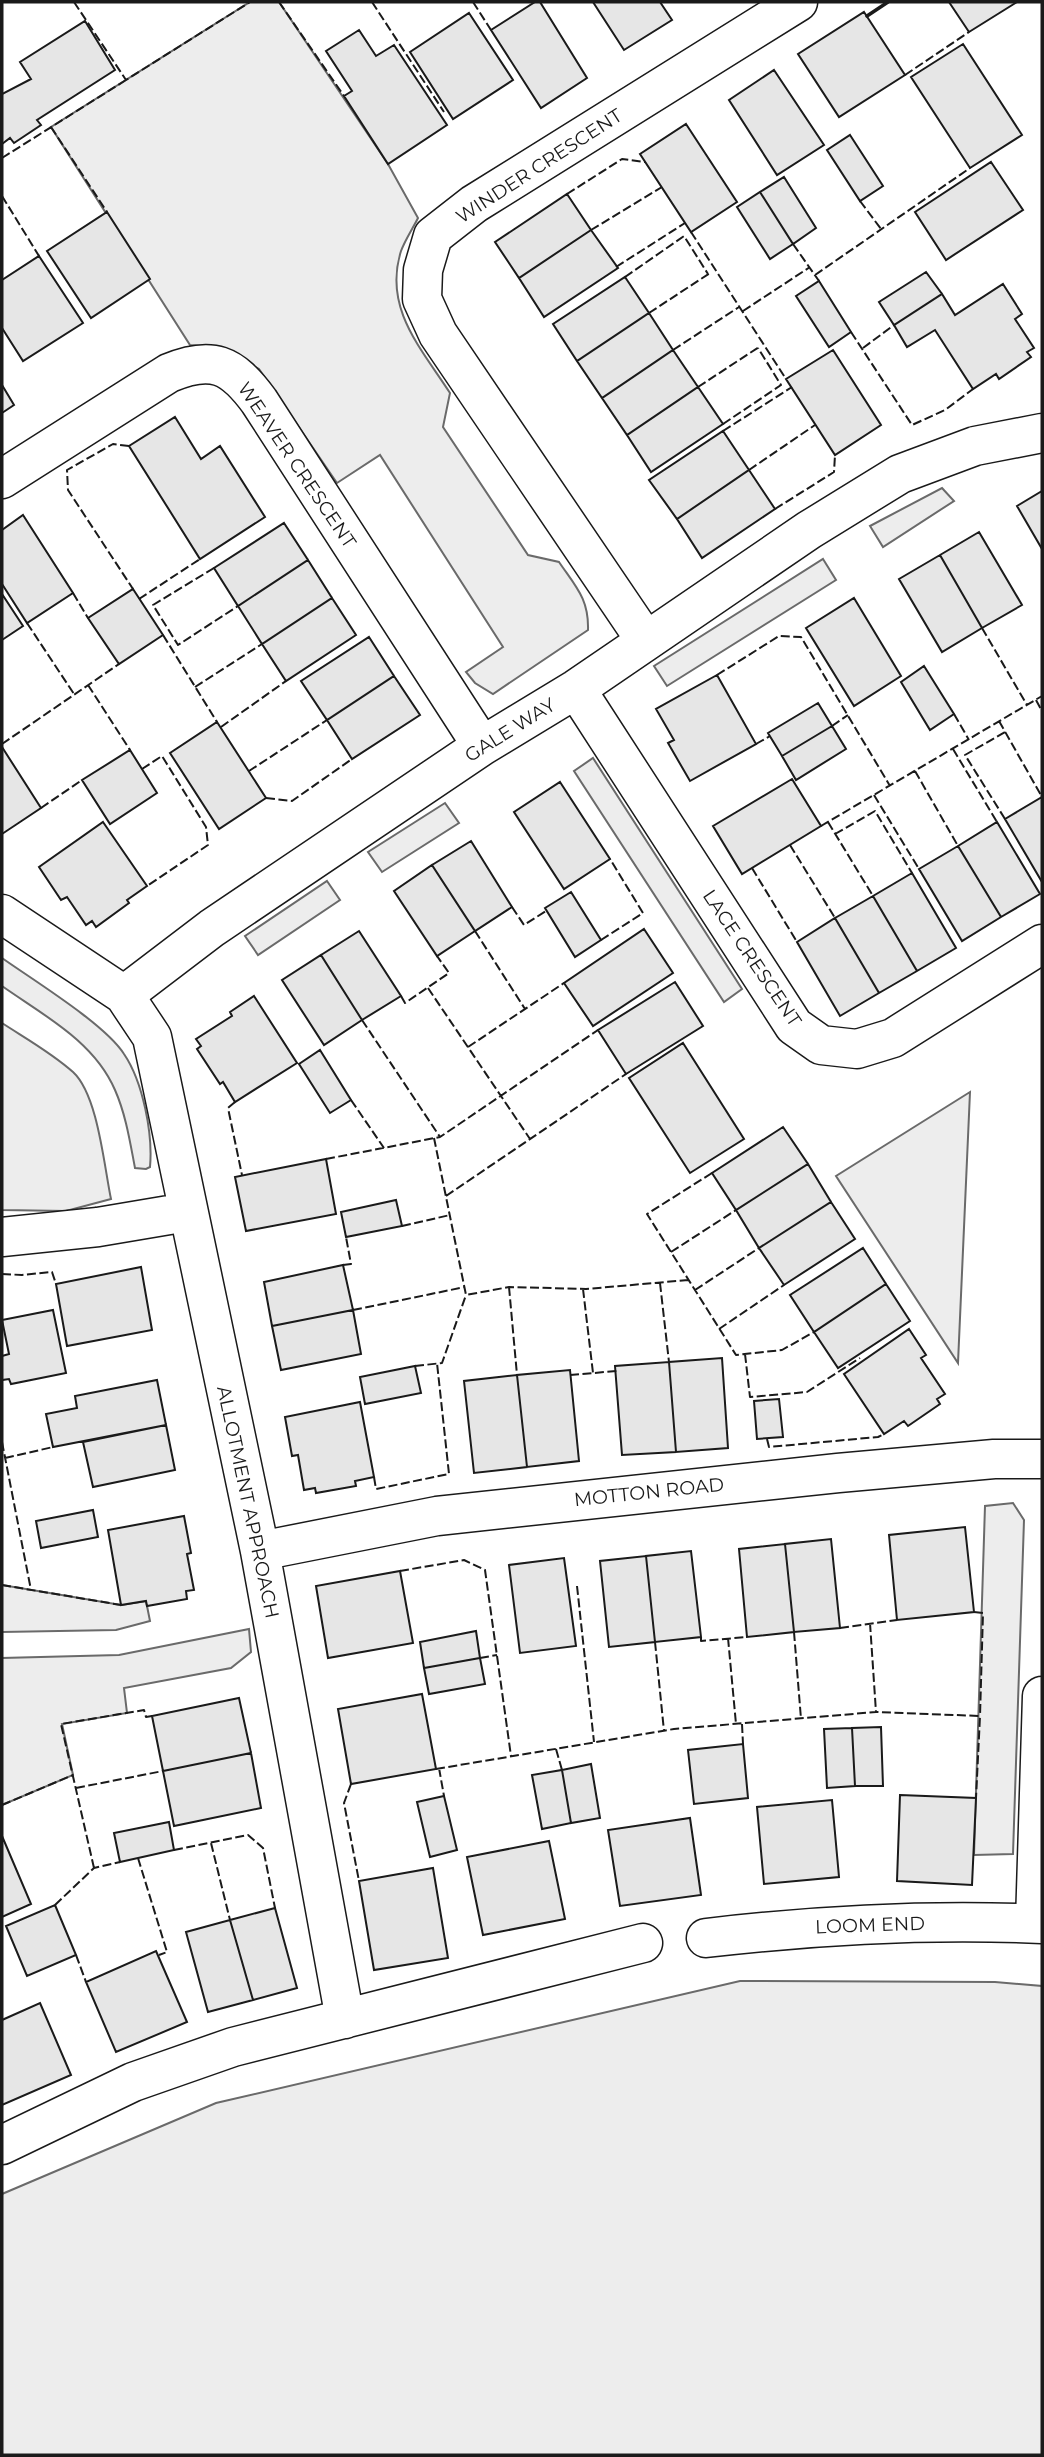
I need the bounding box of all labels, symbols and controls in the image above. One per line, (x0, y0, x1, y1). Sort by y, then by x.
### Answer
street label: WINDER CRESCENT (452, 104, 626, 228)
street label: WEAVER CRESCENT (233, 378, 361, 552)
street label: GALE WAY (460, 693, 560, 767)
street label: LACE CRESCENT (698, 885, 806, 1031)
street label: ALLOTMENT APPROACH (212, 1384, 284, 1620)
street label: MOTTON ROAD (573, 1473, 725, 1511)
street label: LOOM END (815, 1912, 925, 1938)

